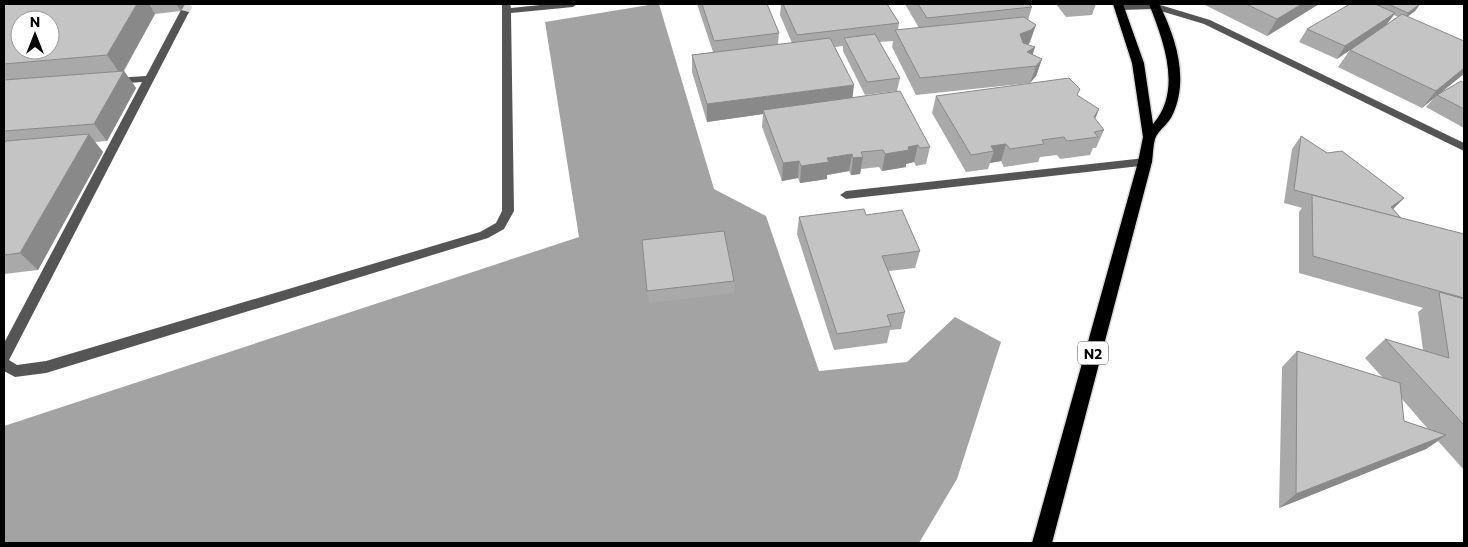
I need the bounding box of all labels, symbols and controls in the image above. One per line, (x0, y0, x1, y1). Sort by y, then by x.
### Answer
north arrow (10, 10, 60, 60)
text: N (30, 13, 40, 30)
road number: N2 (1078, 342, 1108, 364)

